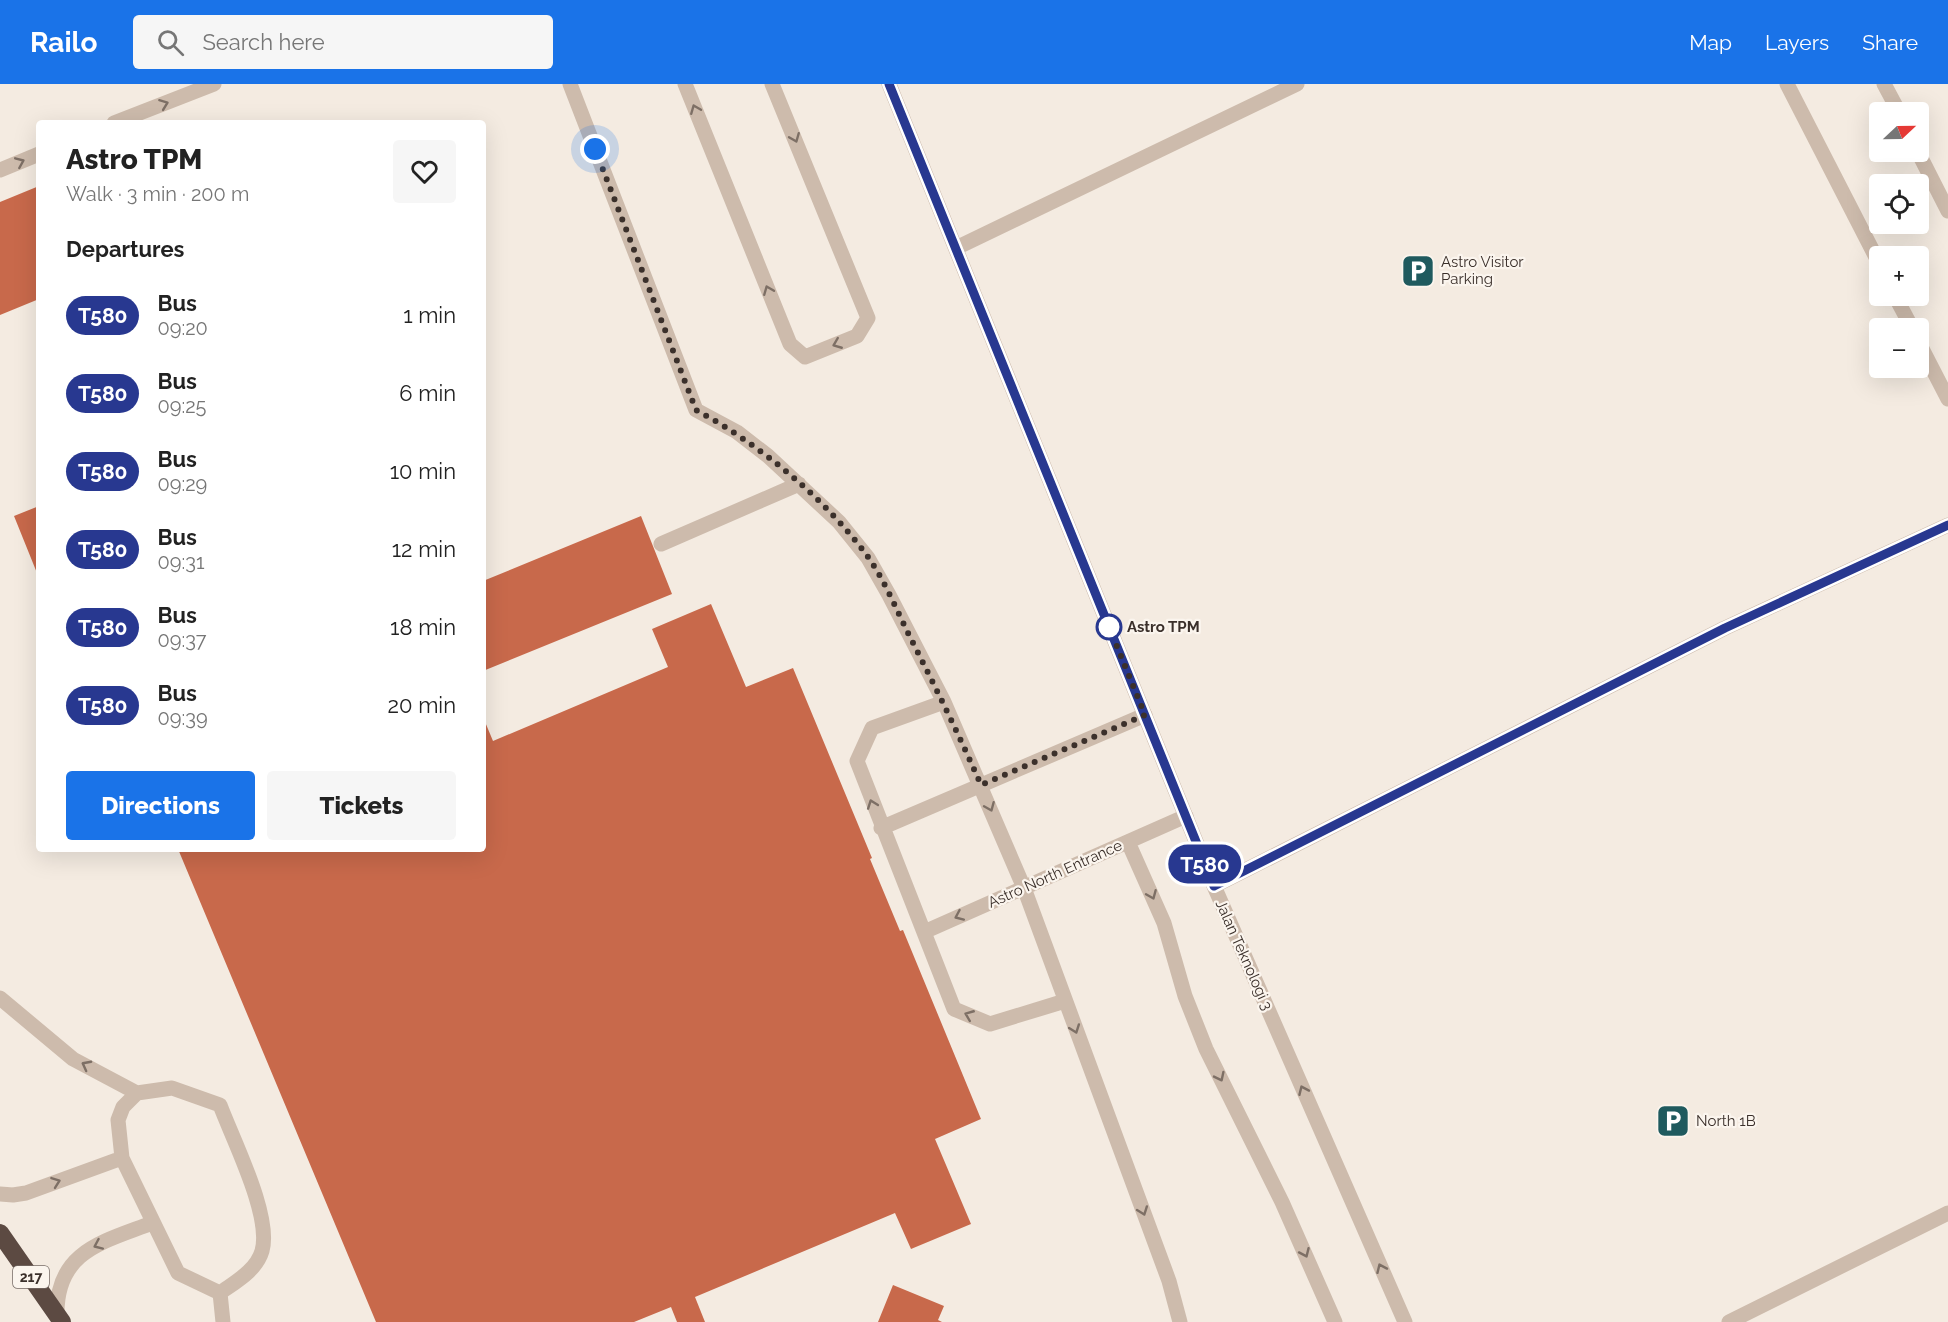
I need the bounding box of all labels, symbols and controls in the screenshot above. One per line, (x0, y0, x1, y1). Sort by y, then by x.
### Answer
search box (133, 15, 553, 69)
text: Railo (30, 26, 97, 59)
icon: search (154, 26, 187, 59)
text: Search here (202, 29, 325, 55)
text: Map (1689, 30, 1732, 55)
text: Layers (1765, 30, 1829, 55)
text: Share (1862, 30, 1918, 55)
one-way arrow (158, 98, 169, 111)
north arrow (1869, 102, 1929, 162)
map controls (1869, 102, 1929, 378)
one-way arrow (690, 104, 702, 115)
one-way arrow (787, 132, 800, 143)
your location (580, 134, 610, 164)
button: heart (393, 140, 456, 203)
text: Astro TPM (66, 143, 202, 176)
one-way arrow (13, 157, 24, 169)
button: locate (1869, 174, 1929, 234)
text: Walk · 3 min · 200 m (66, 182, 249, 206)
text: Departures (66, 236, 184, 262)
button: + (1869, 246, 1929, 306)
parking icon: Astro Visitor Parking (1400, 253, 1436, 289)
place label: Astro Visitor Parking (1441, 253, 1524, 288)
one-way arrow (763, 285, 775, 296)
text: Bus (157, 290, 197, 316)
text: 1 min (403, 302, 456, 328)
text: T580 (78, 303, 127, 328)
text: 09:20 (157, 316, 208, 340)
button: − (1869, 318, 1929, 378)
one-way arrow (832, 337, 843, 349)
text: Bus (157, 368, 197, 394)
text: 6 min (399, 380, 456, 406)
text: T580 (78, 381, 127, 406)
text: 09:25 (157, 394, 207, 418)
text: Bus (157, 446, 197, 472)
text: 10 min (390, 458, 456, 484)
text: T580 (78, 459, 127, 484)
text: 09:29 (157, 472, 207, 496)
text: Bus (157, 524, 197, 550)
text: 12 min (392, 536, 456, 562)
text: T580 (78, 537, 127, 562)
text: 09:31 (157, 550, 204, 574)
text: Bus (157, 602, 197, 628)
text: 18 min (390, 614, 456, 640)
marker: Astro TPM (1096, 614, 1122, 640)
text: T580 (78, 615, 127, 640)
place label: Astro TPM (1127, 618, 1200, 636)
text: 09:37 (157, 628, 206, 652)
text: Bus (157, 680, 197, 706)
text: 20 min (388, 692, 456, 718)
text: T580 (78, 693, 127, 718)
text: 09:39 (157, 706, 208, 730)
button: Directions (66, 771, 255, 840)
button: Tickets (267, 771, 456, 840)
one-way arrow (867, 799, 880, 810)
one-way arrow (983, 801, 995, 812)
street label: Astro North Entrance (985, 836, 1125, 912)
line badge: T580 (1163, 844, 1247, 884)
text: T580 (1180, 852, 1230, 877)
one-way arrow (1145, 889, 1157, 900)
street label: Jalan Teknologi 3 (1212, 897, 1276, 1013)
one-way arrow (955, 909, 966, 921)
one-way arrow (964, 1010, 975, 1022)
one-way arrow (1068, 1022, 1080, 1033)
one-way arrow (81, 1061, 92, 1073)
one-way arrow (1213, 1071, 1225, 1082)
one-way arrow (1298, 1085, 1310, 1096)
parking icon: North 1B (1655, 1103, 1691, 1139)
place label: North 1B (1696, 1112, 1756, 1130)
one-way arrow (50, 1176, 61, 1189)
one-way arrow (1136, 1205, 1148, 1216)
one-way arrow (94, 1238, 105, 1250)
one-way arrow (1297, 1247, 1309, 1258)
one-way arrow (1376, 1264, 1388, 1275)
road number: 217 (13, 1266, 49, 1288)

